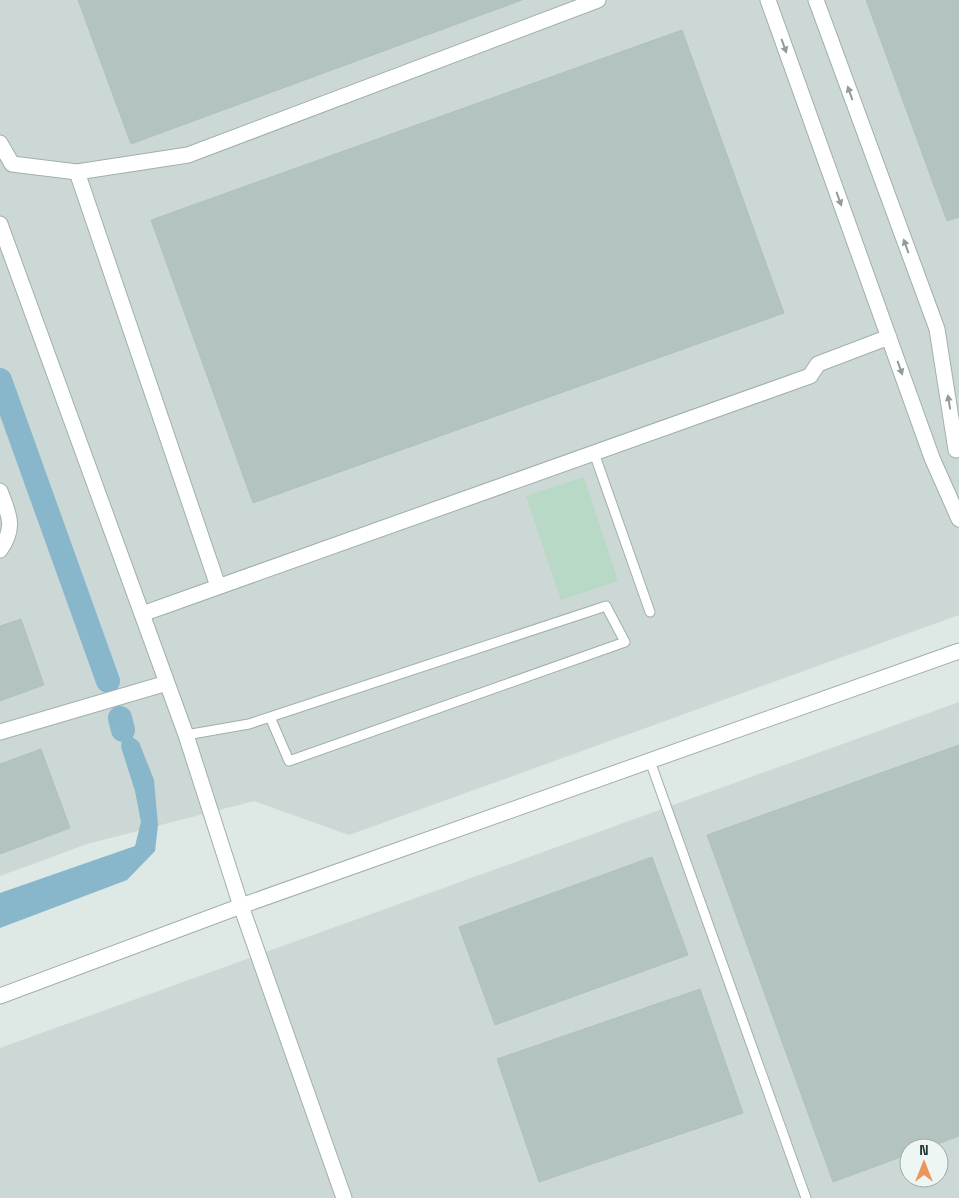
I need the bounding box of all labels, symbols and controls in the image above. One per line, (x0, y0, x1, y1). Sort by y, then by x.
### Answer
one-way arrow (780, 39, 788, 54)
one-way arrow (846, 85, 854, 100)
one-way arrow (835, 192, 843, 207)
one-way arrow (902, 238, 909, 253)
one-way arrow (896, 361, 904, 376)
one-way arrow (944, 393, 952, 409)
north arrow (899, 1138, 949, 1188)
text: N (919, 1141, 929, 1159)

